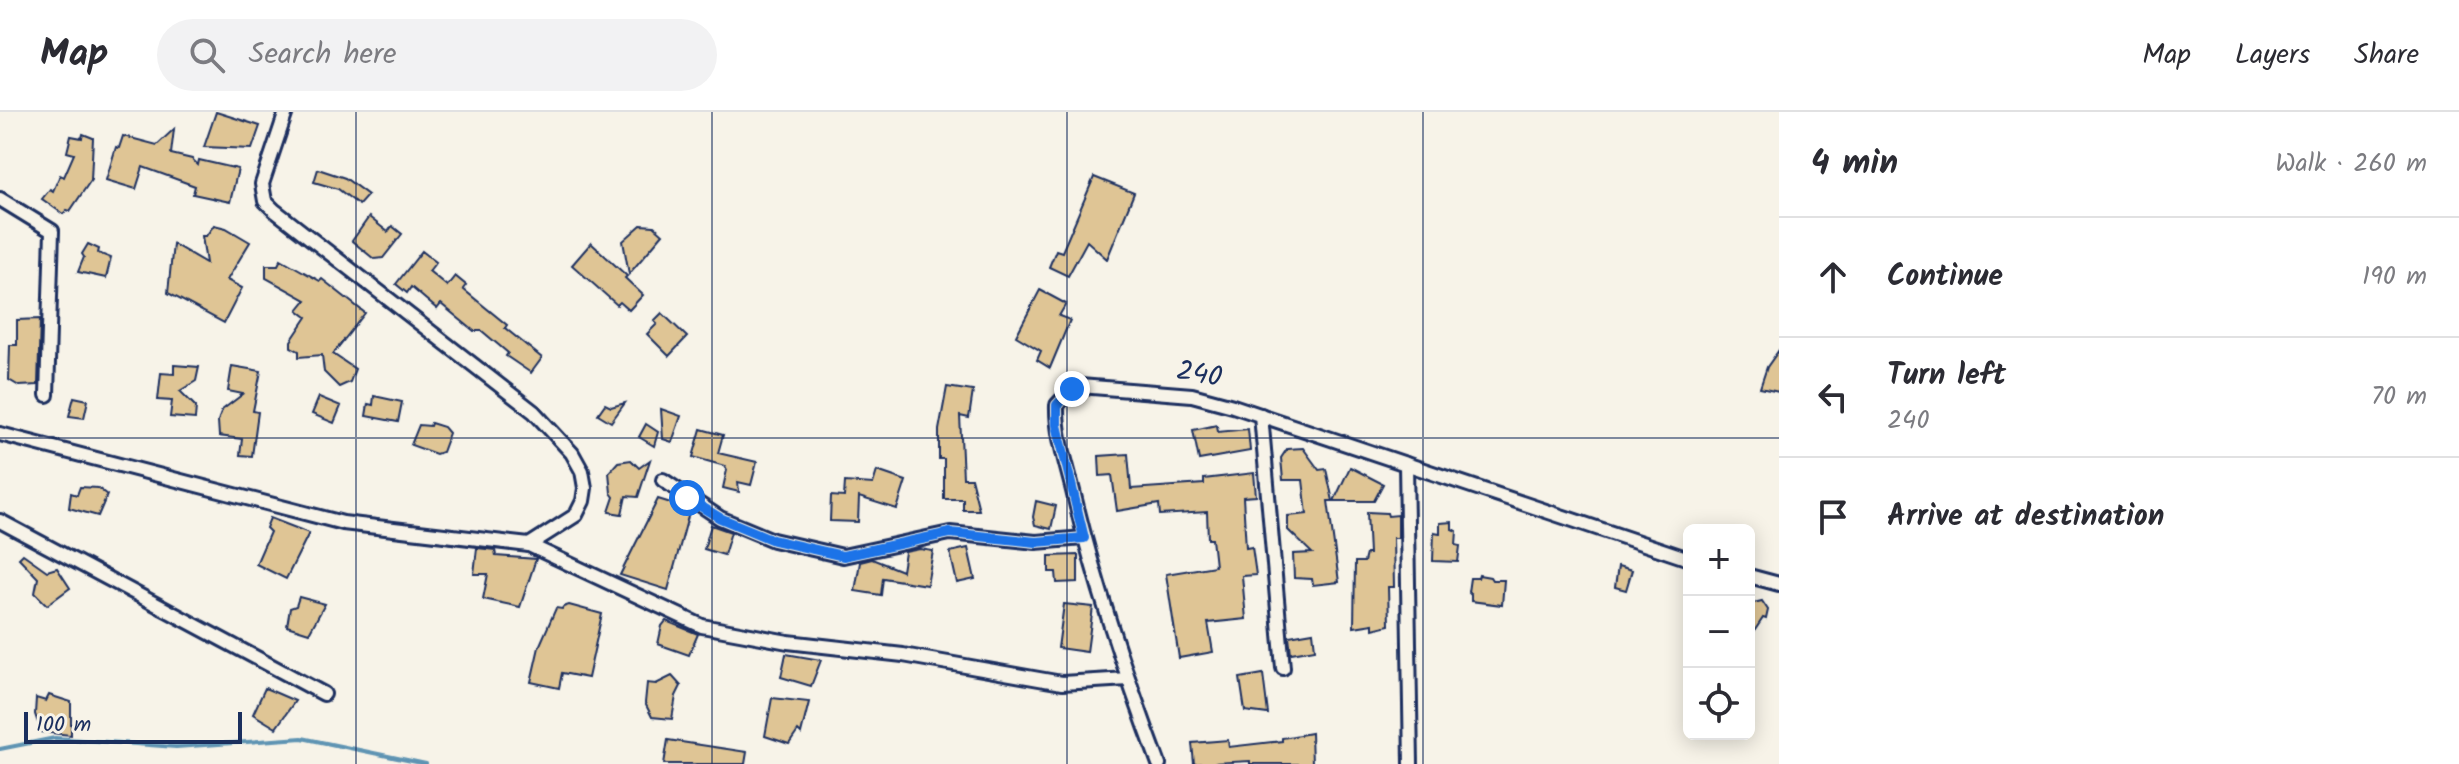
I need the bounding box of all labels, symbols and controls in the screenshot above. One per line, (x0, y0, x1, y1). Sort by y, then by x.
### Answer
search box (157, 19, 717, 91)
text: Map (40, 25, 109, 85)
text: Search here (249, 31, 396, 79)
icon: search (185, 33, 229, 77)
text: Map (2142, 33, 2191, 78)
text: Layers (2235, 33, 2310, 78)
text: Share (2354, 33, 2419, 78)
text: 4 min (1811, 137, 1898, 191)
text: Walk · 260 m (2275, 143, 2427, 185)
text: Continue (1887, 253, 2003, 301)
icon: ahead (1811, 255, 1855, 299)
text: 190 m (2362, 256, 2427, 298)
street label: 240 (1173, 349, 1225, 401)
text: Turn left (1887, 352, 2006, 400)
route end (1054, 371, 1090, 407)
icon: left (1811, 375, 1855, 419)
text: 70 m (2371, 376, 2427, 418)
text: 240 (1887, 400, 1929, 442)
route start (669, 480, 705, 516)
text: Arrive at destination (1887, 493, 2164, 541)
icon: arrive (1811, 495, 1855, 539)
map controls (1683, 524, 1755, 740)
button: + (1683, 524, 1755, 596)
button: − (1683, 596, 1755, 668)
button: locate (1683, 668, 1755, 740)
scale bar (24, 708, 242, 744)
text: 100 m (36, 708, 91, 743)

